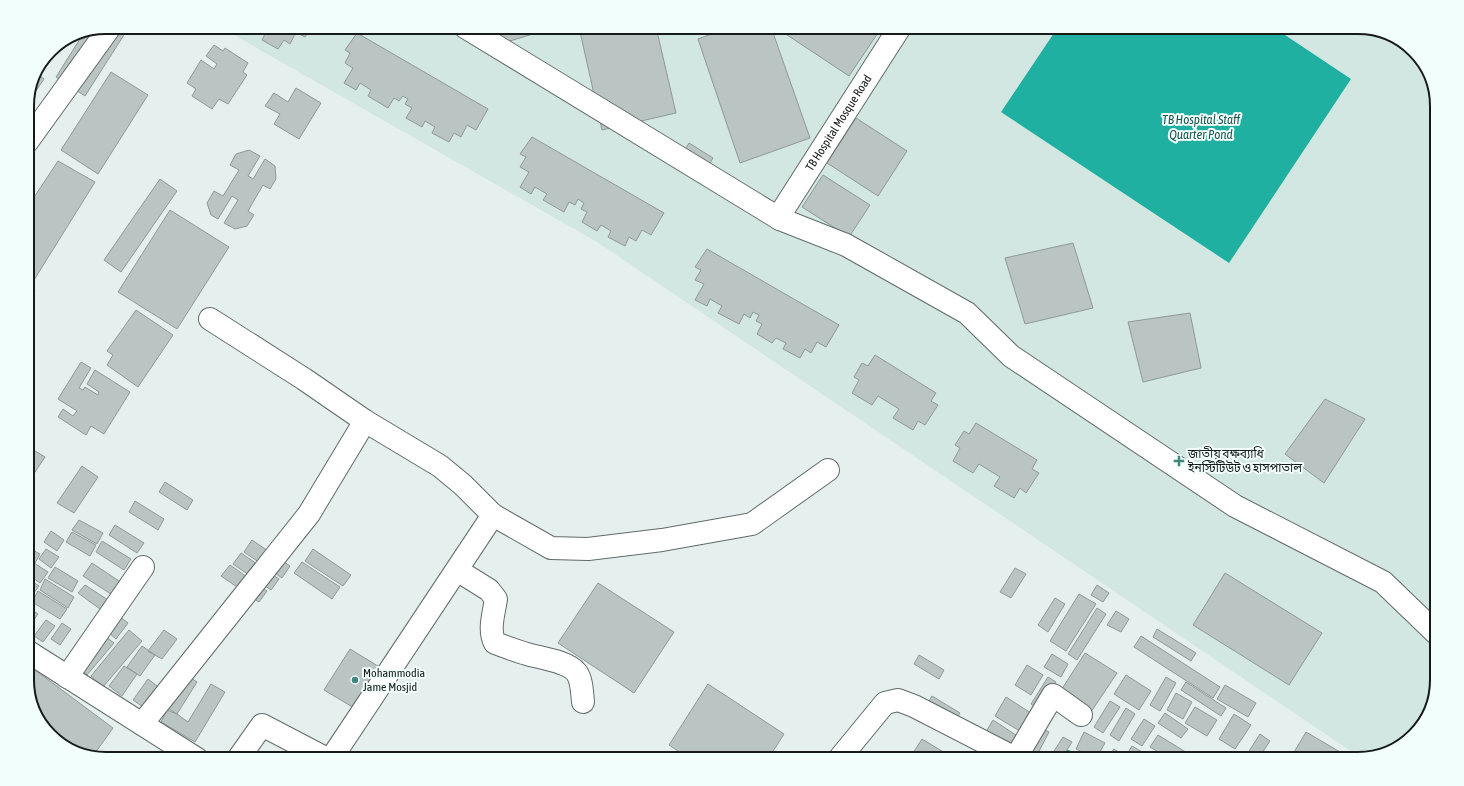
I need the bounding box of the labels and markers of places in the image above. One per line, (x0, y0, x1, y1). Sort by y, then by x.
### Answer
place label: জাতীয় বক্ষব্যাধি ইনস্টিটিউট ও হাসপাতাল (1187, 446, 1302, 475)
marker: জাতীয় বক্ষব্যাধি ইনস্টিটিউট ও হাসপাতাল (1173, 455, 1185, 467)
place label: Mohammodia Jame Mosjid (363, 666, 425, 694)
marker: Mohammodia Jame Mosjid (350, 675, 360, 685)

